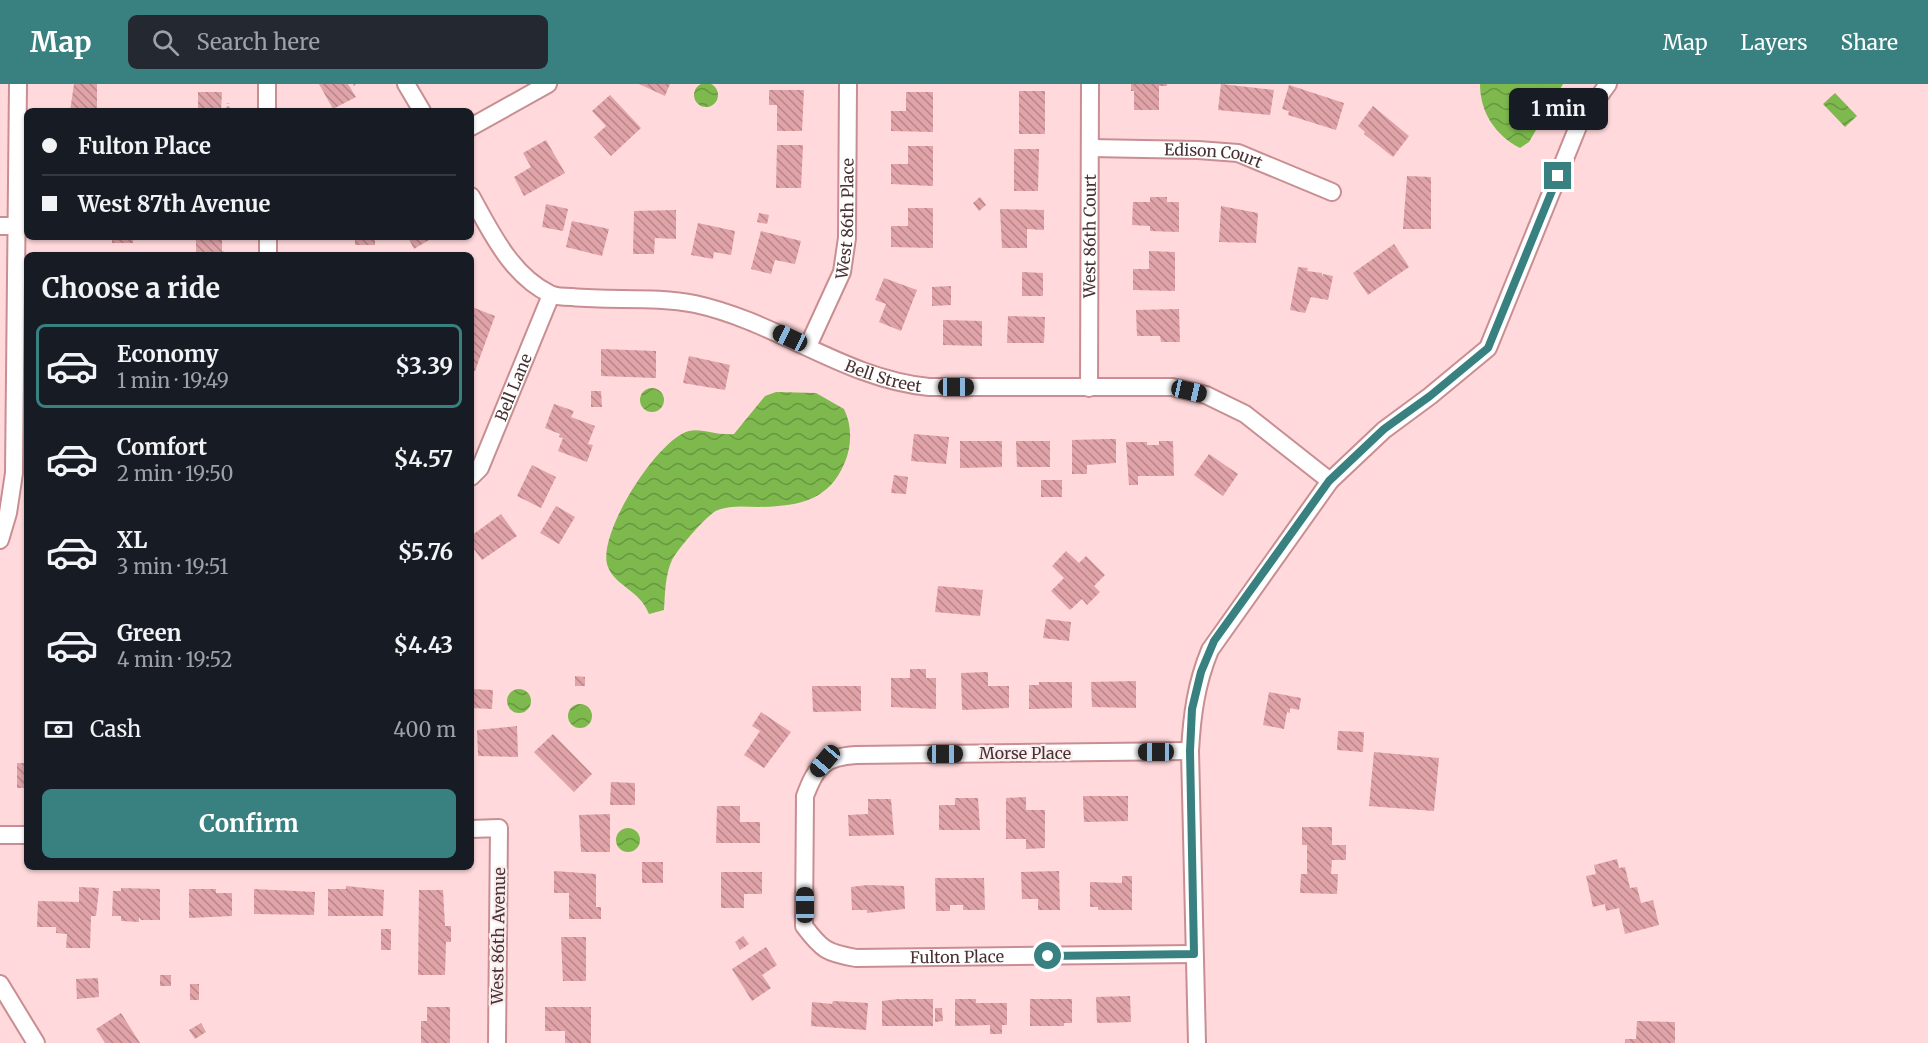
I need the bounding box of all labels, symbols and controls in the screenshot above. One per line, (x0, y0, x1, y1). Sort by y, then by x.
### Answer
search box (128, 15, 548, 69)
text: Map (30, 24, 92, 60)
icon: search (149, 26, 182, 59)
text: Search here (197, 28, 320, 56)
text: Map (1663, 29, 1708, 56)
text: Layers (1741, 29, 1808, 56)
text: Share (1841, 29, 1898, 56)
callout: 1 min (1508, 89, 1608, 131)
text: 1 min (1531, 96, 1586, 121)
text: Fulton Place (78, 132, 211, 160)
street label: Edison Court (1164, 139, 1266, 172)
street label: West 86th Place (831, 158, 858, 281)
route end (1544, 162, 1571, 189)
street label: West 86th Court (1079, 173, 1100, 299)
text: West 87th Avenue (78, 190, 270, 218)
text: Choose a ride (42, 271, 220, 305)
car (770, 322, 810, 354)
icon: car (45, 339, 99, 393)
text: Economy (117, 340, 218, 368)
street label: Bell Lane (490, 351, 536, 424)
text: $3.39 (395, 352, 453, 380)
street label: Bell Street (842, 355, 924, 396)
text: 1 min · 19:49 (117, 368, 229, 393)
car (938, 378, 974, 396)
car (1169, 378, 1209, 404)
icon: car (45, 432, 99, 486)
text: Comfort (117, 433, 207, 461)
text: $4.57 (394, 445, 453, 473)
text: 2 min · 19:50 (117, 461, 233, 486)
icon: car (45, 525, 99, 579)
text: XL (117, 526, 147, 554)
text: $5.76 (398, 538, 453, 566)
text: 3 min · 19:51 (117, 554, 228, 579)
icon: car (45, 618, 99, 672)
text: Green (117, 619, 181, 647)
text: $4.43 (394, 631, 453, 659)
text: 4 min · 19:52 (117, 647, 232, 672)
icon: cash (42, 713, 75, 746)
text: Cash (90, 715, 141, 743)
text: 400 m (393, 717, 456, 742)
car (807, 741, 843, 781)
street label: Morse Place (979, 743, 1071, 763)
car (1138, 743, 1174, 761)
car (927, 745, 963, 763)
button: Confirm (42, 789, 456, 858)
street label: West 86th Avenue (487, 867, 509, 1006)
car (796, 887, 814, 923)
route start (1034, 942, 1061, 969)
street label: Fulton Place (910, 946, 1004, 967)

